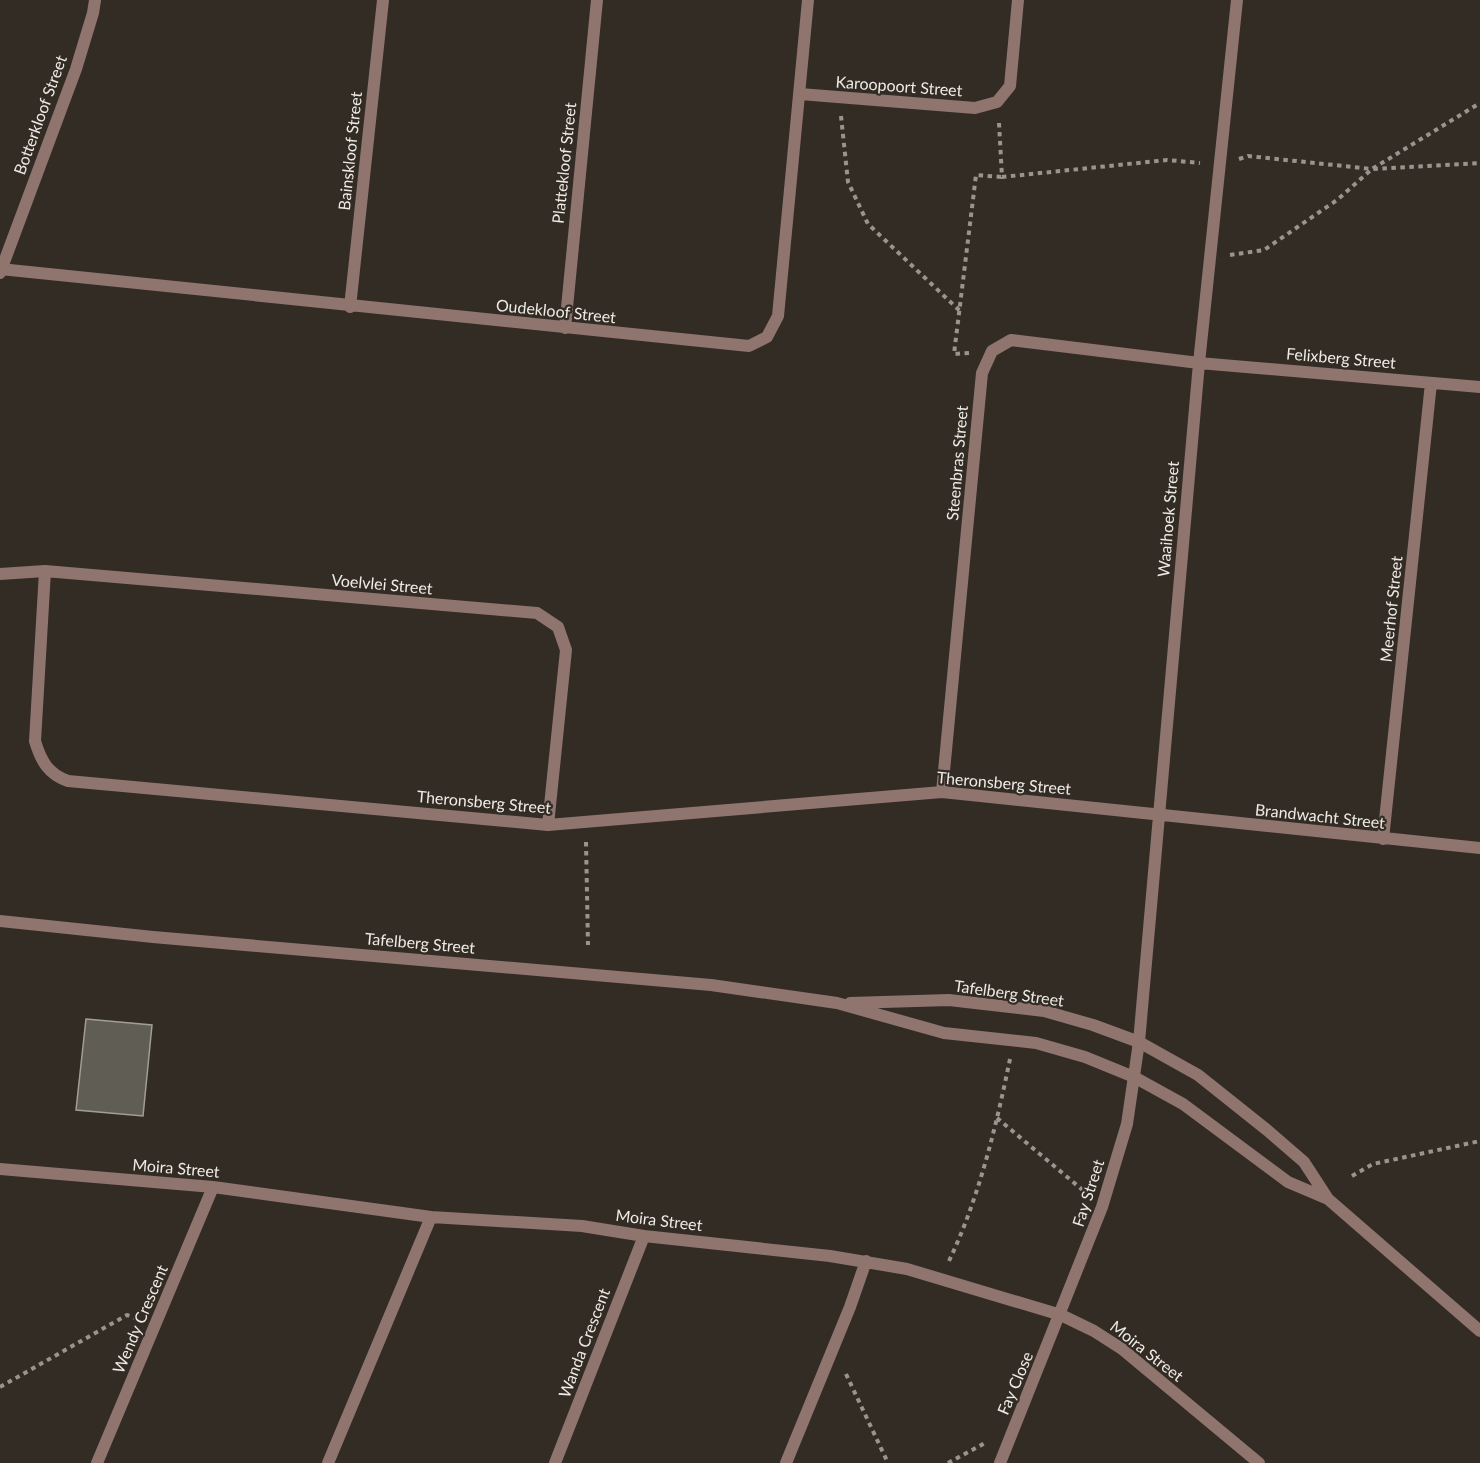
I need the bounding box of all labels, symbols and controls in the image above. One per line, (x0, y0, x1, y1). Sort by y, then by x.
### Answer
street label: Botterkloof Street (9, 52, 70, 177)
street label: Karoopoort Street (835, 72, 963, 99)
street label: Bainskloof Street (334, 90, 365, 211)
street label: Plattekloof Street (548, 101, 579, 225)
street label: Oudekloof Street (495, 295, 617, 326)
street label: Felixberg Street (1285, 343, 1397, 372)
street label: Steenbras Street (942, 404, 971, 521)
street label: Waaihoek Street (1153, 460, 1182, 578)
street label: Meerhof Street (1375, 555, 1406, 663)
street label: Voelvlei Street (331, 570, 434, 597)
street label: Theronsberg Street (936, 767, 1072, 798)
street label: Theronsberg Street (416, 786, 552, 817)
street label: Brandwacht Street (1254, 799, 1386, 832)
street label: Tafelberg Street (364, 928, 476, 957)
street label: Tafelberg Street (953, 975, 1065, 1010)
street label: Moira Street (132, 1154, 221, 1181)
street label: Fay Street (1068, 1156, 1107, 1229)
street label: Moira Street (615, 1205, 704, 1234)
street label: Wendy Crescent (108, 1261, 171, 1376)
street label: Wanda Crescent (554, 1285, 613, 1400)
street label: Moira Street (1107, 1316, 1188, 1385)
street label: Fay Close (993, 1348, 1036, 1417)

